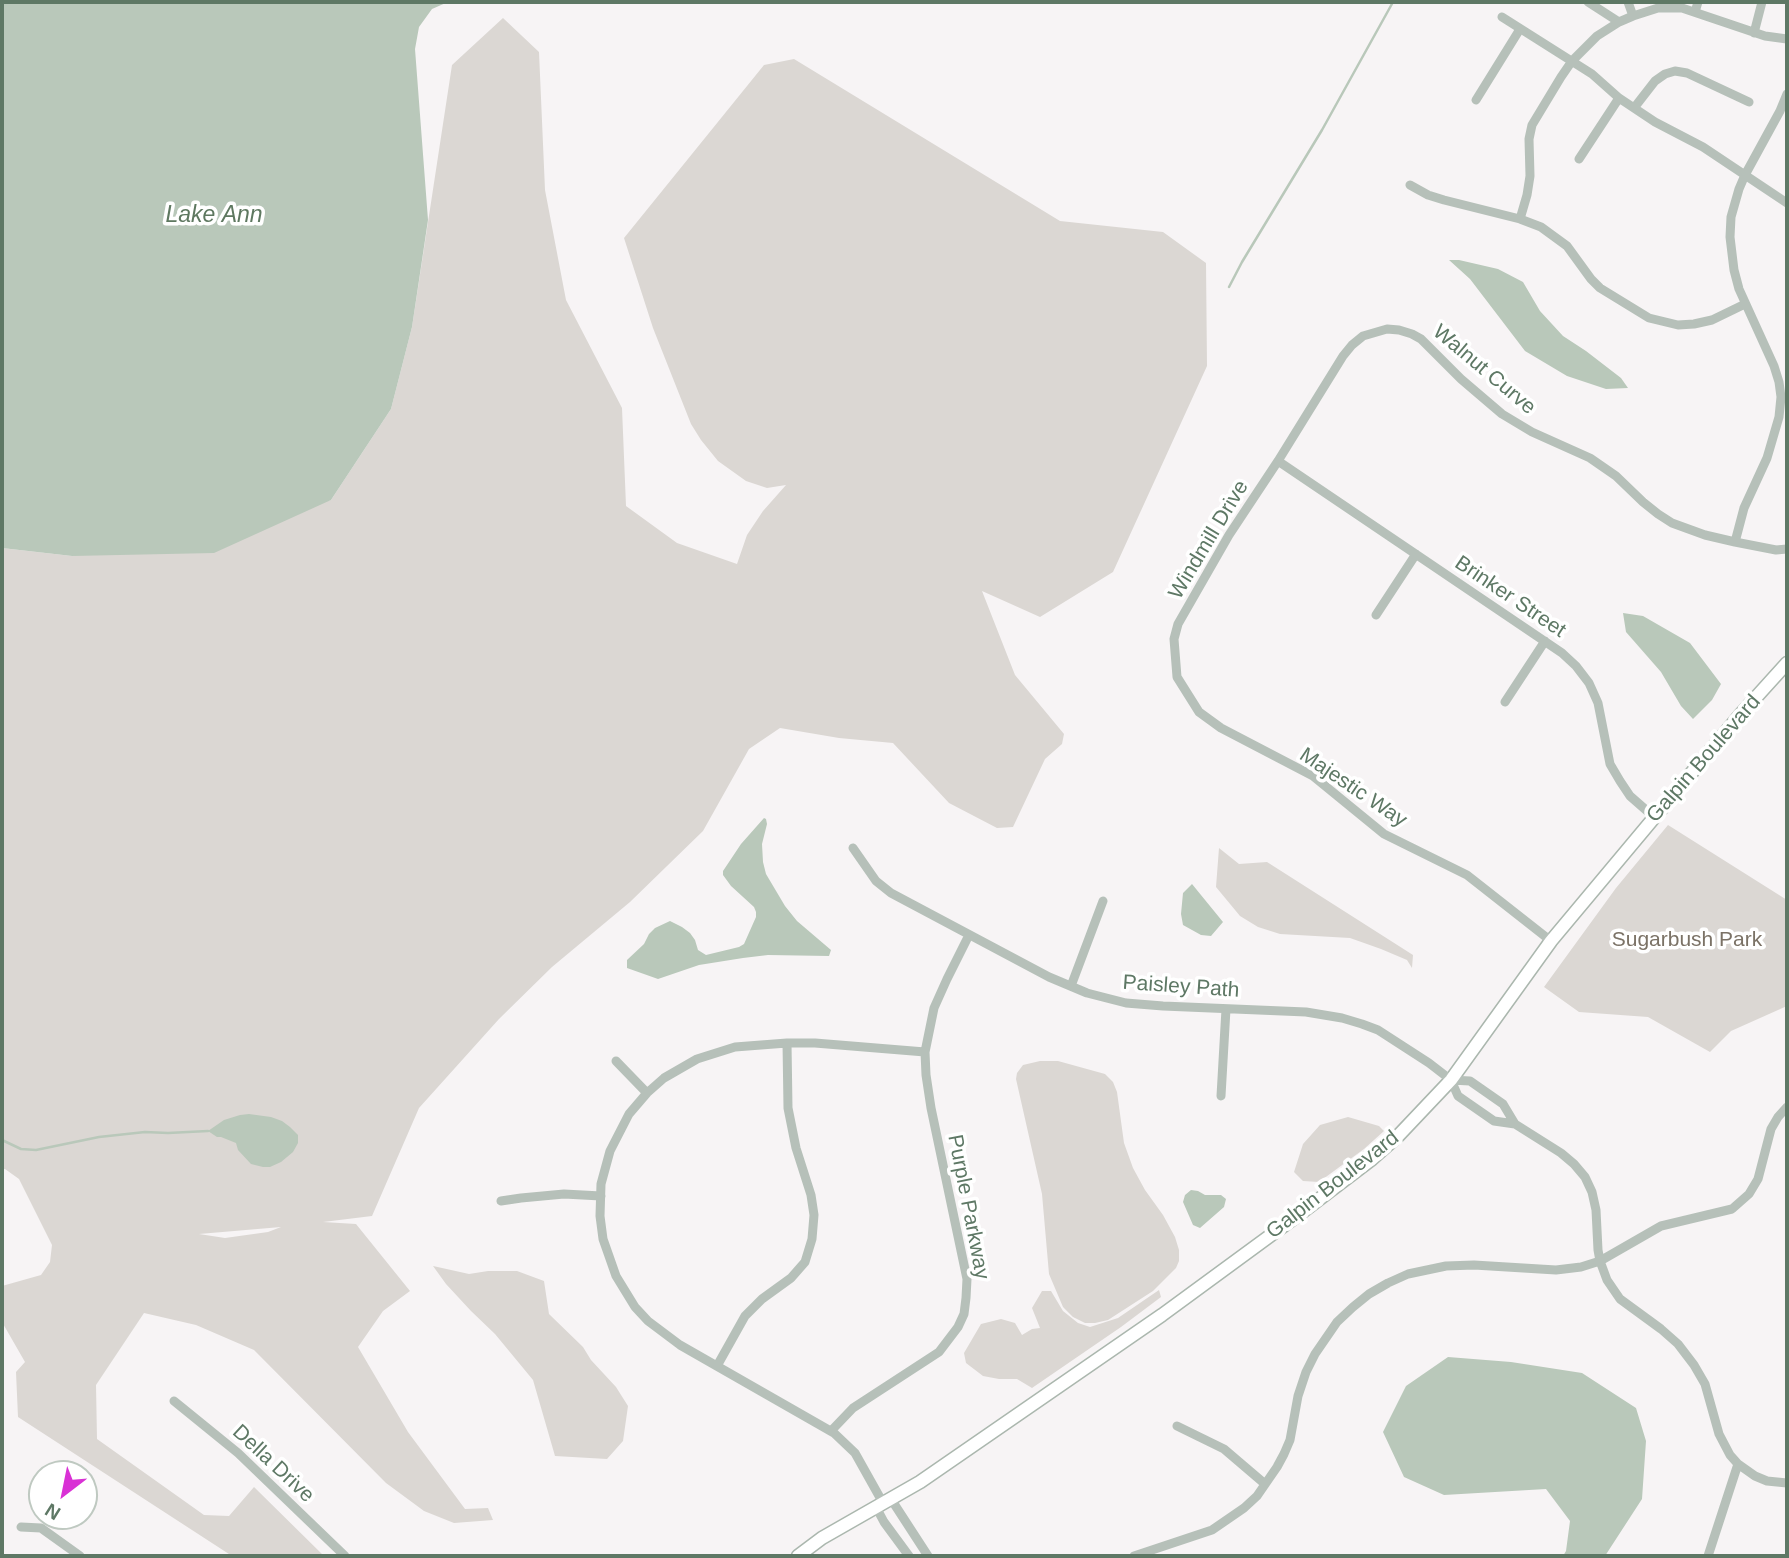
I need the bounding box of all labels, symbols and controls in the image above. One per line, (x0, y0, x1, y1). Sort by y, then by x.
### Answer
water label: Lake Ann (165, 202, 263, 230)
street label: Walnut Curve (1427, 320, 1541, 420)
street label: Windmill Drive (1164, 476, 1254, 604)
street label: Brinker Street (1450, 551, 1570, 643)
street label: Galpin Boulevard (1642, 690, 1766, 828)
street label: Majestic Way (1295, 743, 1411, 833)
park label: Sugarbush Park (1612, 927, 1762, 953)
street label: Paisley Path (1122, 970, 1240, 1004)
street label: Galpin Boulevard (1262, 1125, 1404, 1245)
street label: Purple Parkway (942, 1132, 994, 1282)
street label: Della Drive (227, 1420, 319, 1508)
north arrow (28, 1460, 98, 1530)
text: N (41, 1499, 64, 1524)

